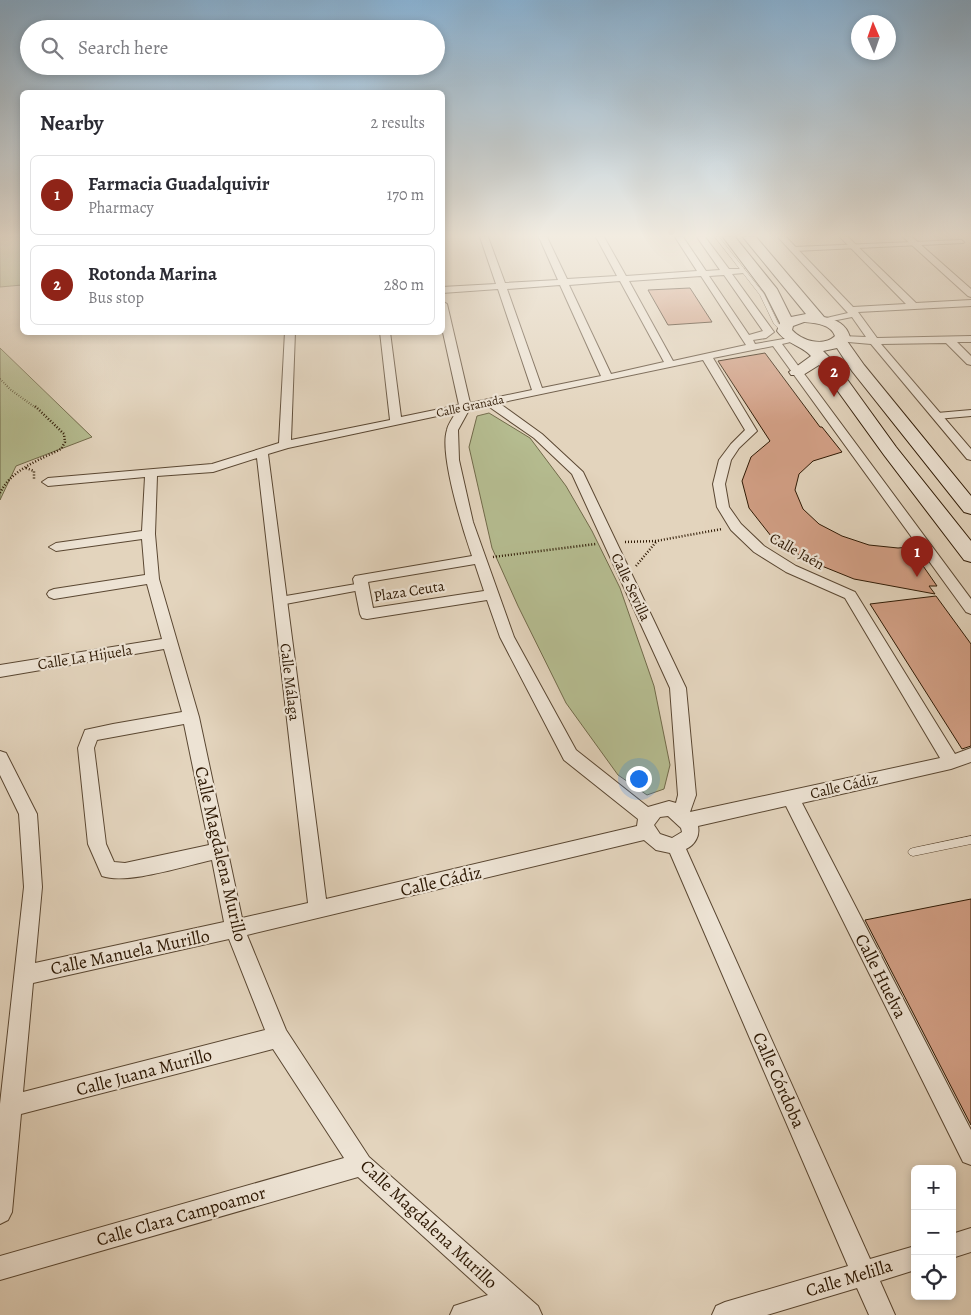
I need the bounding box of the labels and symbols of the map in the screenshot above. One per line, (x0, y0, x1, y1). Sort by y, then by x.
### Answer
north arrow (851, 15, 896, 60)
pin: 2 (818, 356, 850, 397)
street label: Calle Granada (435, 391, 506, 421)
street label: Calle Jaén (766, 528, 828, 574)
pin: 1 (901, 536, 933, 577)
street label: Calle Sevilla (607, 550, 655, 624)
street label: Plaza Ceuta (372, 576, 446, 606)
street label: Calle La Hijuela (36, 640, 134, 674)
street label: Calle Málaga (275, 642, 305, 722)
street label: Calle Magdalena Murillo (189, 764, 253, 944)
your location (626, 766, 652, 792)
street label: Calle Cádiz (808, 768, 880, 804)
street label: Calle Cádiz (398, 860, 484, 902)
street label: Calle Manuela Murillo (48, 923, 212, 981)
street label: Calle Huelva (849, 930, 913, 1023)
street label: Calle Córdoba (747, 1028, 811, 1132)
street label: Calle Juana Murillo (73, 1042, 215, 1102)
street label: Calle Magdalena Murillo (355, 1154, 503, 1294)
street label: Calle Clara Campoamor (94, 1180, 269, 1252)
street label: Calle Melilla (803, 1253, 896, 1303)

